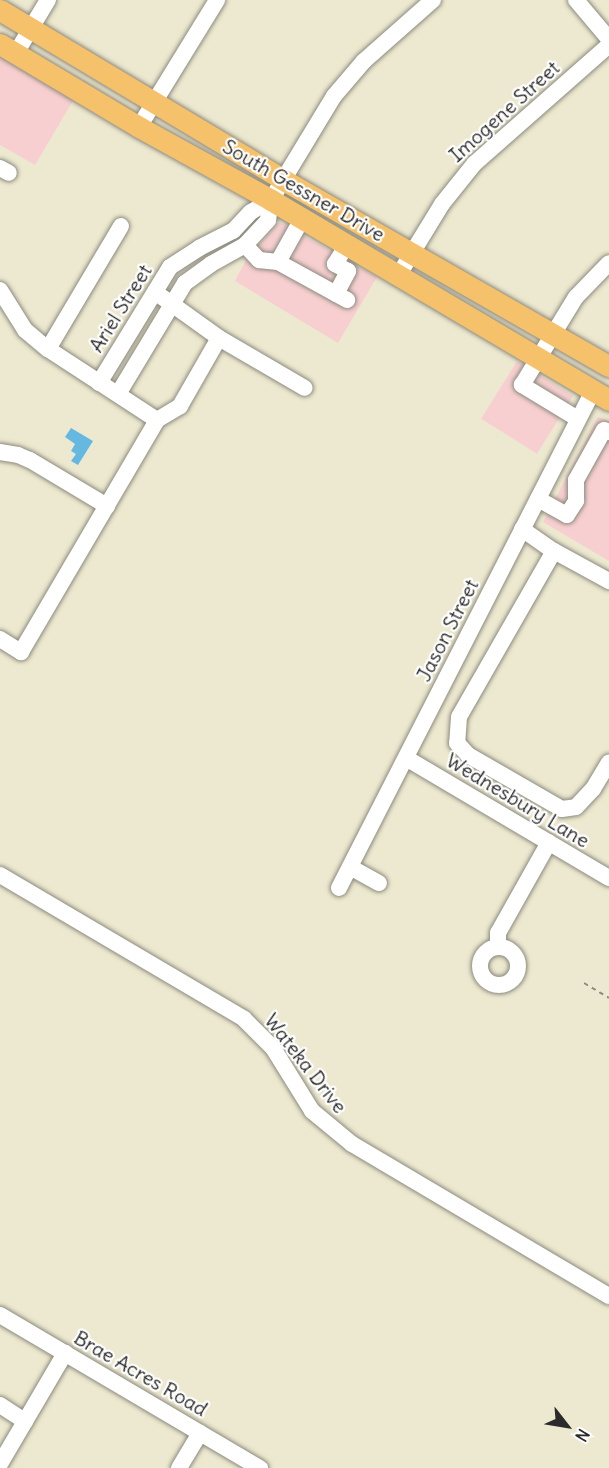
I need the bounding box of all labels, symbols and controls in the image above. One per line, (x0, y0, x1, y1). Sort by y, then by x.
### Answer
street label: Imogene Street (444, 55, 564, 167)
street label: South Gessner Drive (219, 134, 389, 246)
street label: Ariel Street (84, 260, 156, 356)
street label: Jason Street (411, 575, 483, 685)
street label: Wednesbury Lane (442, 748, 594, 852)
street label: Wateka Drive (260, 1008, 352, 1118)
street label: Brae Acres Road (70, 1325, 212, 1421)
north arrow (537, 1396, 597, 1456)
text: N (571, 1425, 594, 1445)

